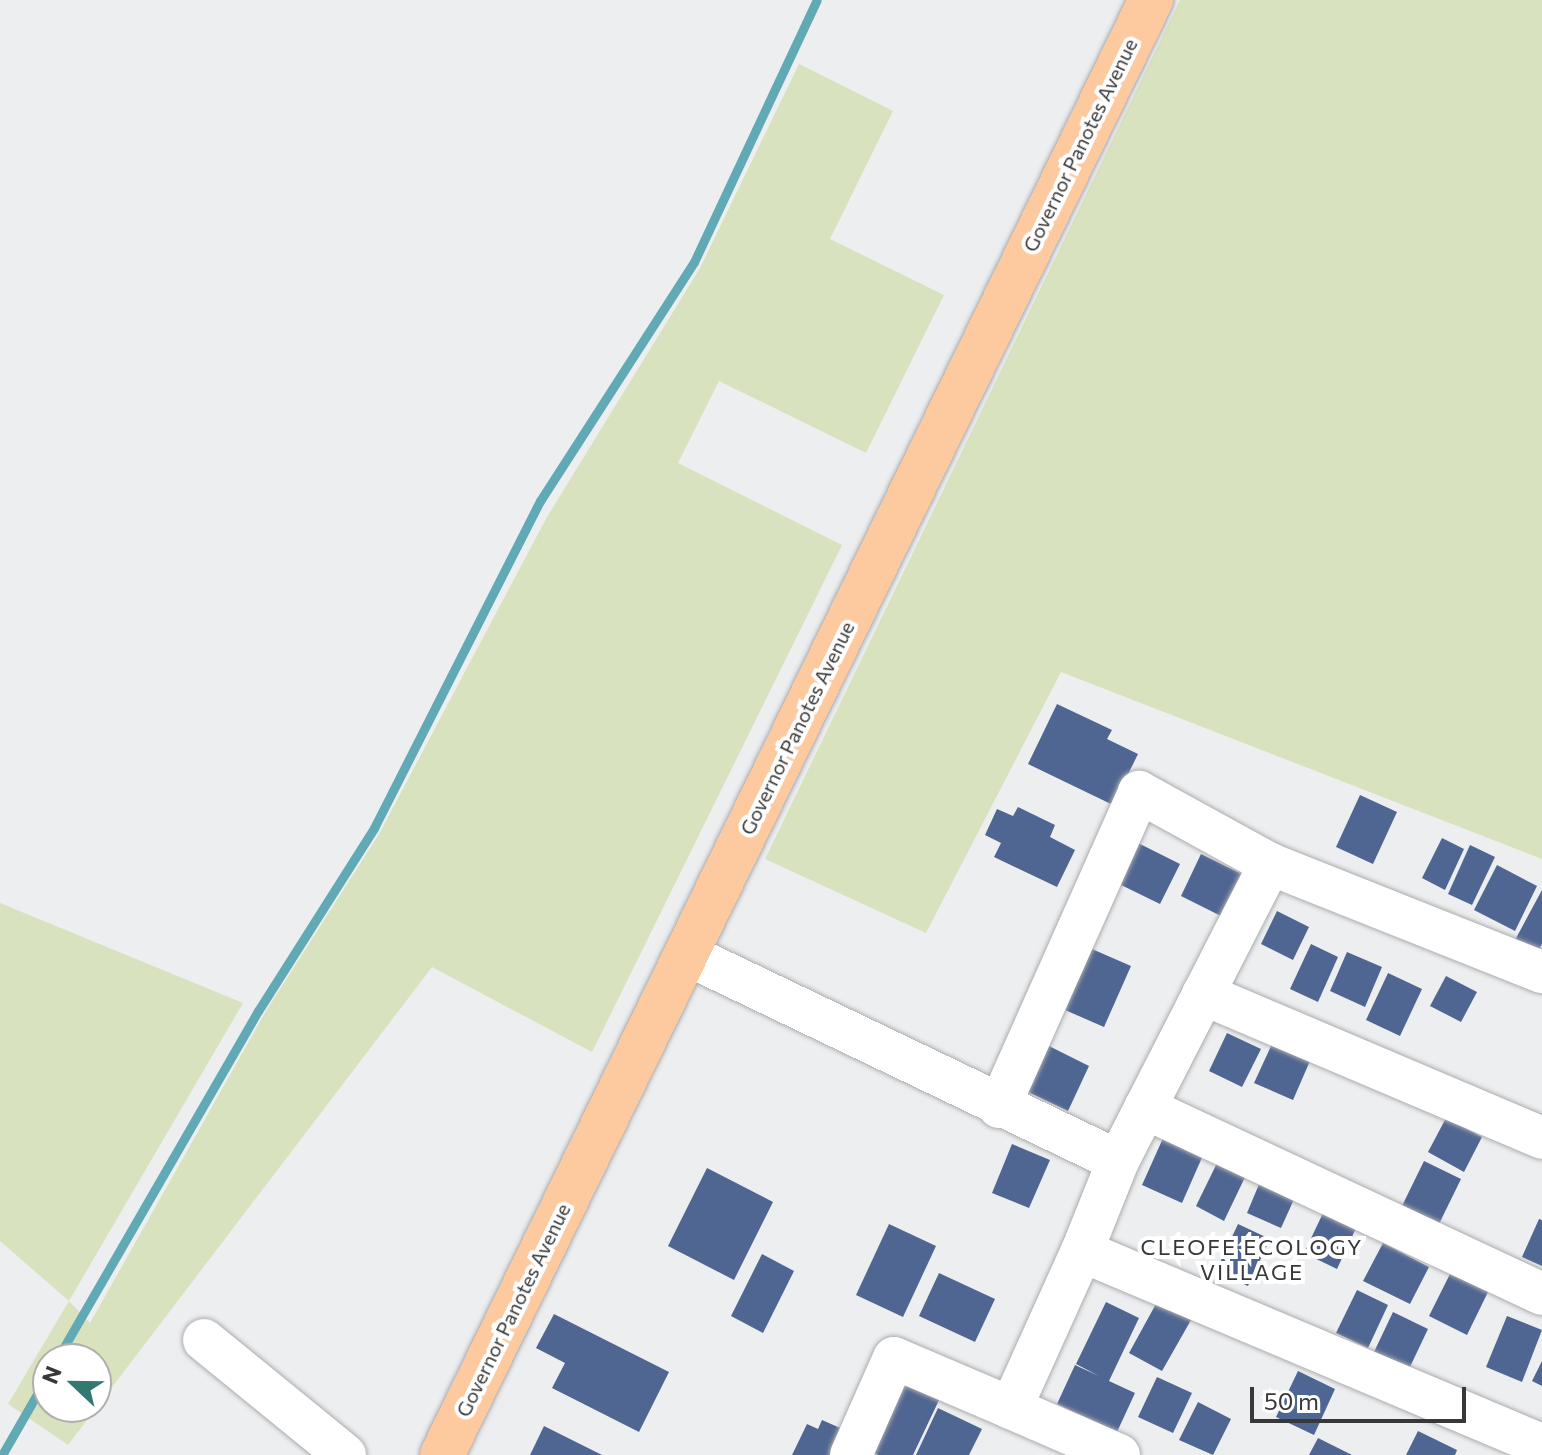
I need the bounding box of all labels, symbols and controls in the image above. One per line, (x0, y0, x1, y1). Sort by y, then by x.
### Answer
street label: Governor Panotes Avenue (1018, 34, 1142, 256)
street label: Governor Panotes Avenue (735, 617, 859, 839)
street label: Governor Panotes Avenue (451, 1199, 575, 1421)
district label: CLEOFE ECOLOGY VILLAGE (1141, 1233, 1363, 1284)
north arrow (32, 1343, 112, 1423)
text: N (36, 1362, 67, 1387)
scale bar (1254, 1371, 1470, 1421)
text: 50 m (1264, 1386, 1319, 1415)

